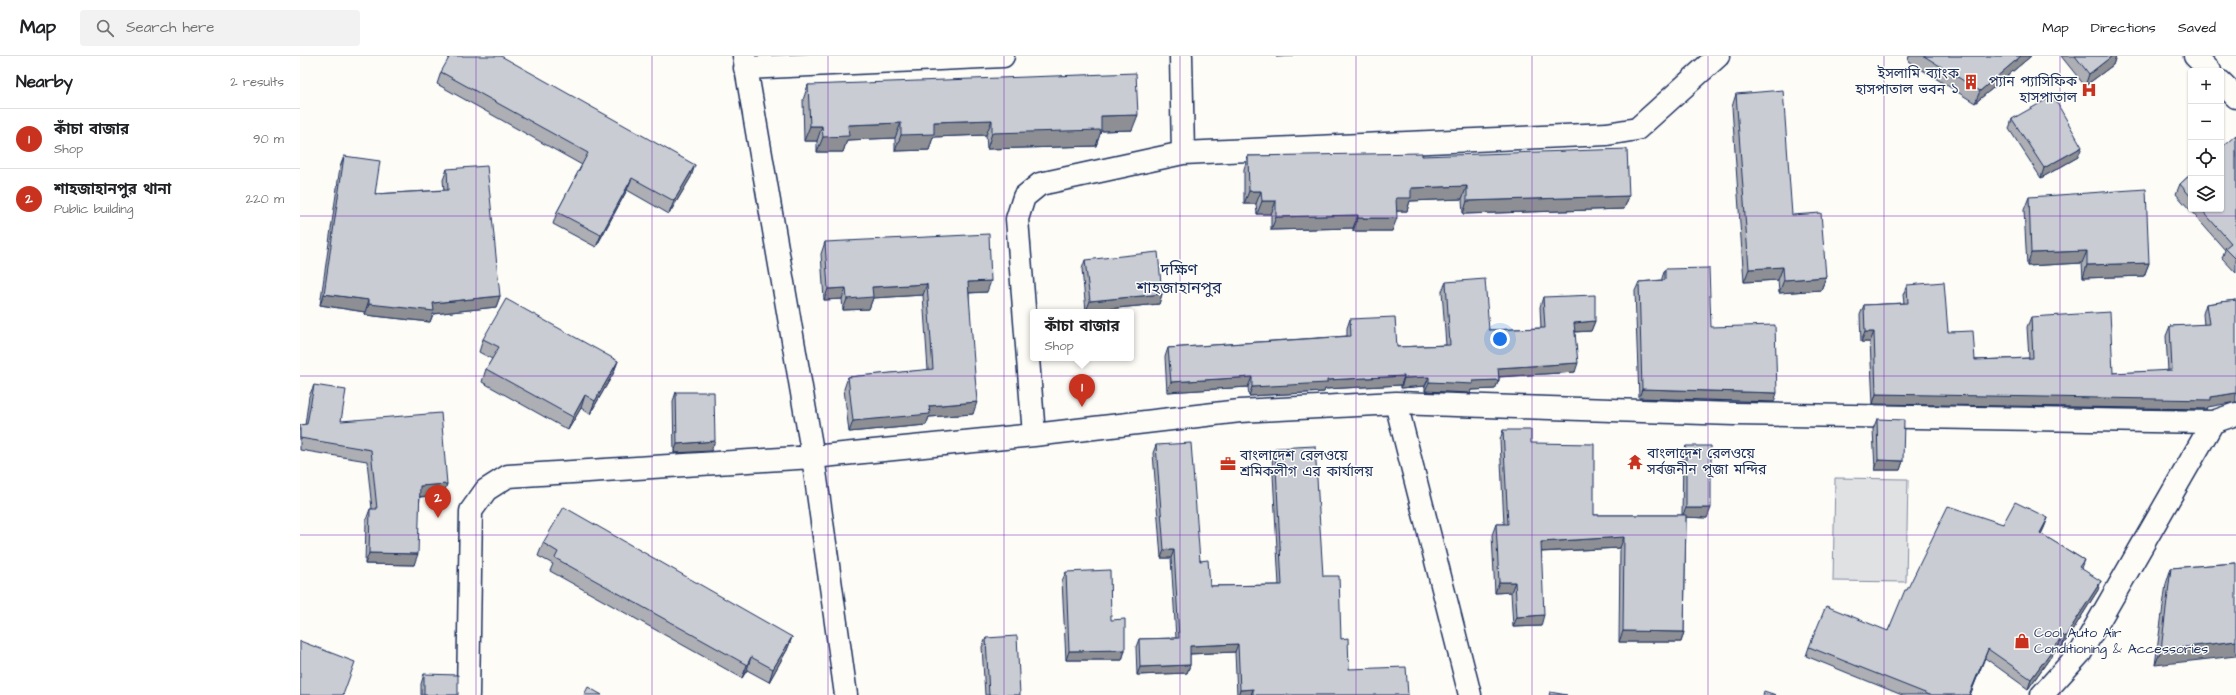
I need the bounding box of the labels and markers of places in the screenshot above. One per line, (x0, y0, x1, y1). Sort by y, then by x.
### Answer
place label: ইসলামি ব্যাংক হাসপাতাল ভবন ১ (1854, 64, 1960, 100)
place label: প্যান প্যাসিফিক হাসপাতাল (1989, 72, 2078, 108)
building icon: ইসলামি ব্যাংক হাসপাতাল ভবন ১ (1962, 73, 1980, 91)
hospital icon: প্যান প্যাসিফিক হাসপাতাল (2080, 81, 2098, 99)
pin: 1 (1069, 374, 1095, 407)
place label: বাংলাদেশ রেলওয়ে সর্বজনীন পূজা মন্দির (1646, 444, 1767, 480)
place label: বাংলাদেশ রেলওয়ে শ্রমিকলীগ এর কার্যালয় (1239, 446, 1373, 482)
temple icon: বাংলাদেশ রেলওয়ে সর্বজনীন পূজা মন্দির (1626, 453, 1644, 471)
office icon: বাংলাদেশ রেলওয়ে শ্রমিকলীগ এর কার্যালয় (1219, 455, 1237, 473)
pin: 2 (425, 485, 451, 518)
place label: Cool Auto Air Conditioning & Accessories (2034, 623, 2208, 659)
shop icon: Cool Auto Air Conditioning & Accessories (2013, 632, 2031, 650)

